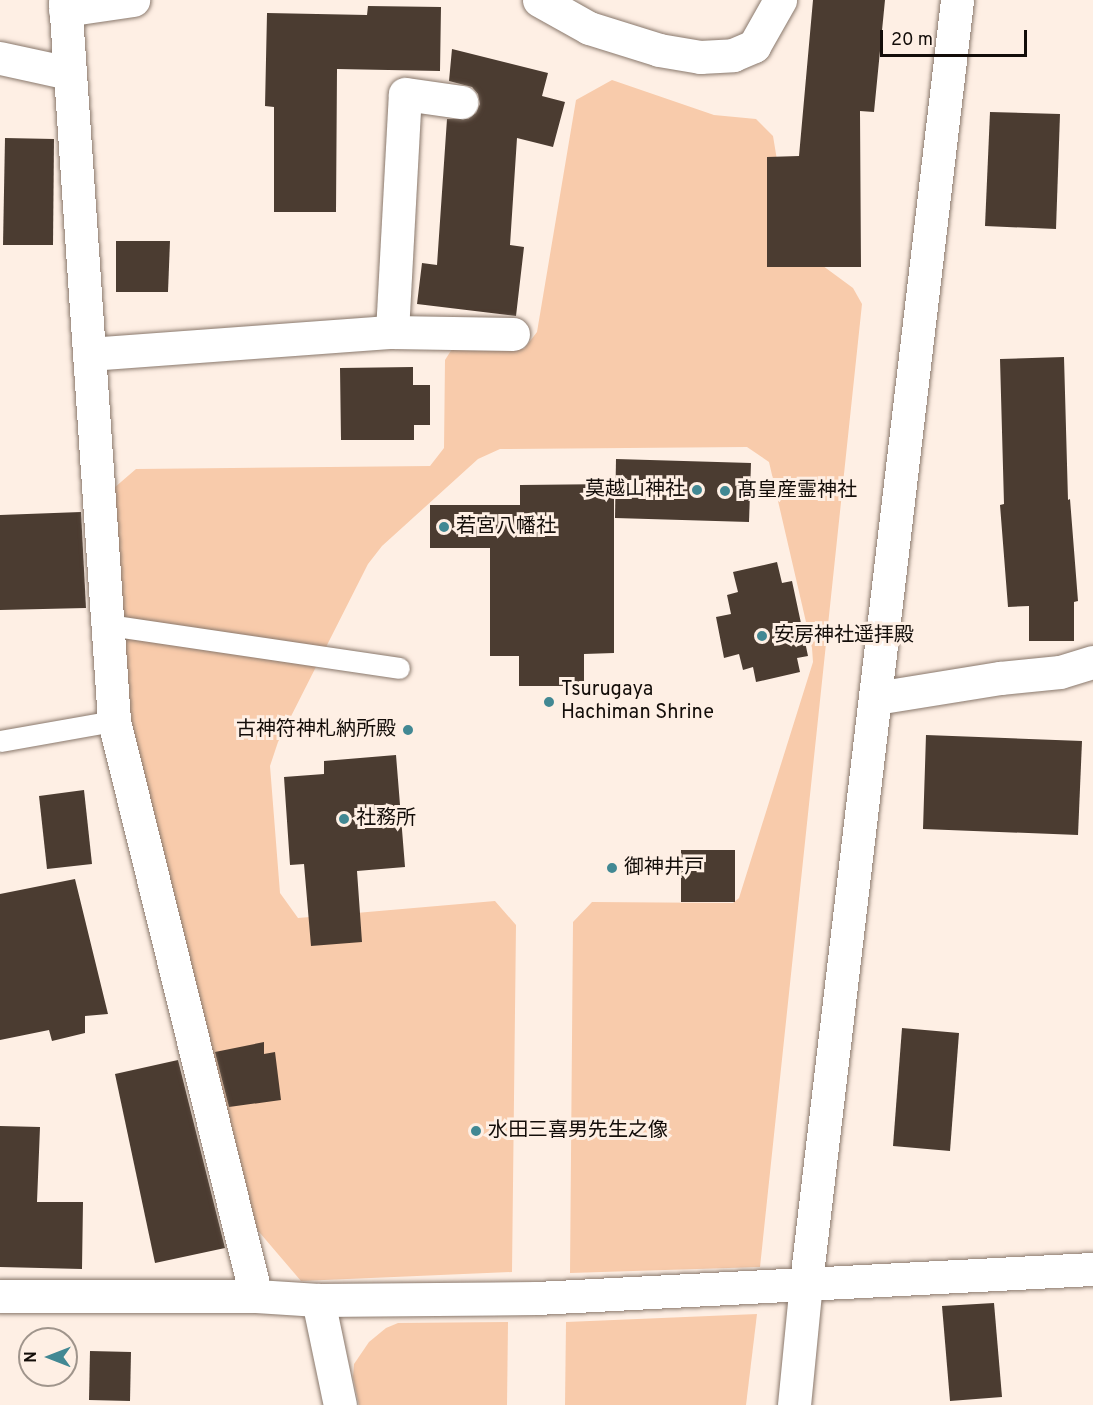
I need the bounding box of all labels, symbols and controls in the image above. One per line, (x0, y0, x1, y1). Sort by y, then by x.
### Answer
scale bar (883, 18, 1030, 56)
text: 20 m (891, 29, 933, 52)
place label: 莫越山神社 (585, 478, 685, 502)
place label: 髙皇産霊神社 (737, 479, 857, 503)
marker: 莫越山神社 (690, 483, 704, 497)
marker: 髙皇産霊神社 (718, 484, 732, 498)
place label: 若宮八幡社 (456, 515, 556, 539)
marker: 若宮八幡社 (437, 520, 451, 534)
place label: 安房神社遥拝殿 (774, 624, 914, 648)
marker: 安房神社遥拝殿 (755, 629, 769, 643)
place label: Tsurugaya Hachiman Shrine (561, 678, 714, 725)
marker: Tsurugaya Hachiman Shrine (542, 695, 556, 709)
place label: 古神符神札納所殿 (236, 718, 396, 742)
marker: 古神符神札納所殿 (401, 723, 415, 737)
place label: 社務所 (356, 807, 416, 831)
marker: 社務所 (337, 812, 351, 826)
place label: 御神井戸 (624, 856, 704, 880)
marker: 御神井戸 (605, 861, 619, 875)
place label: 水田三喜男先生之像 (488, 1119, 668, 1143)
marker: 水田三喜男先生之像 (469, 1124, 483, 1138)
north arrow (18, 1327, 78, 1387)
text: N (22, 1351, 42, 1363)

